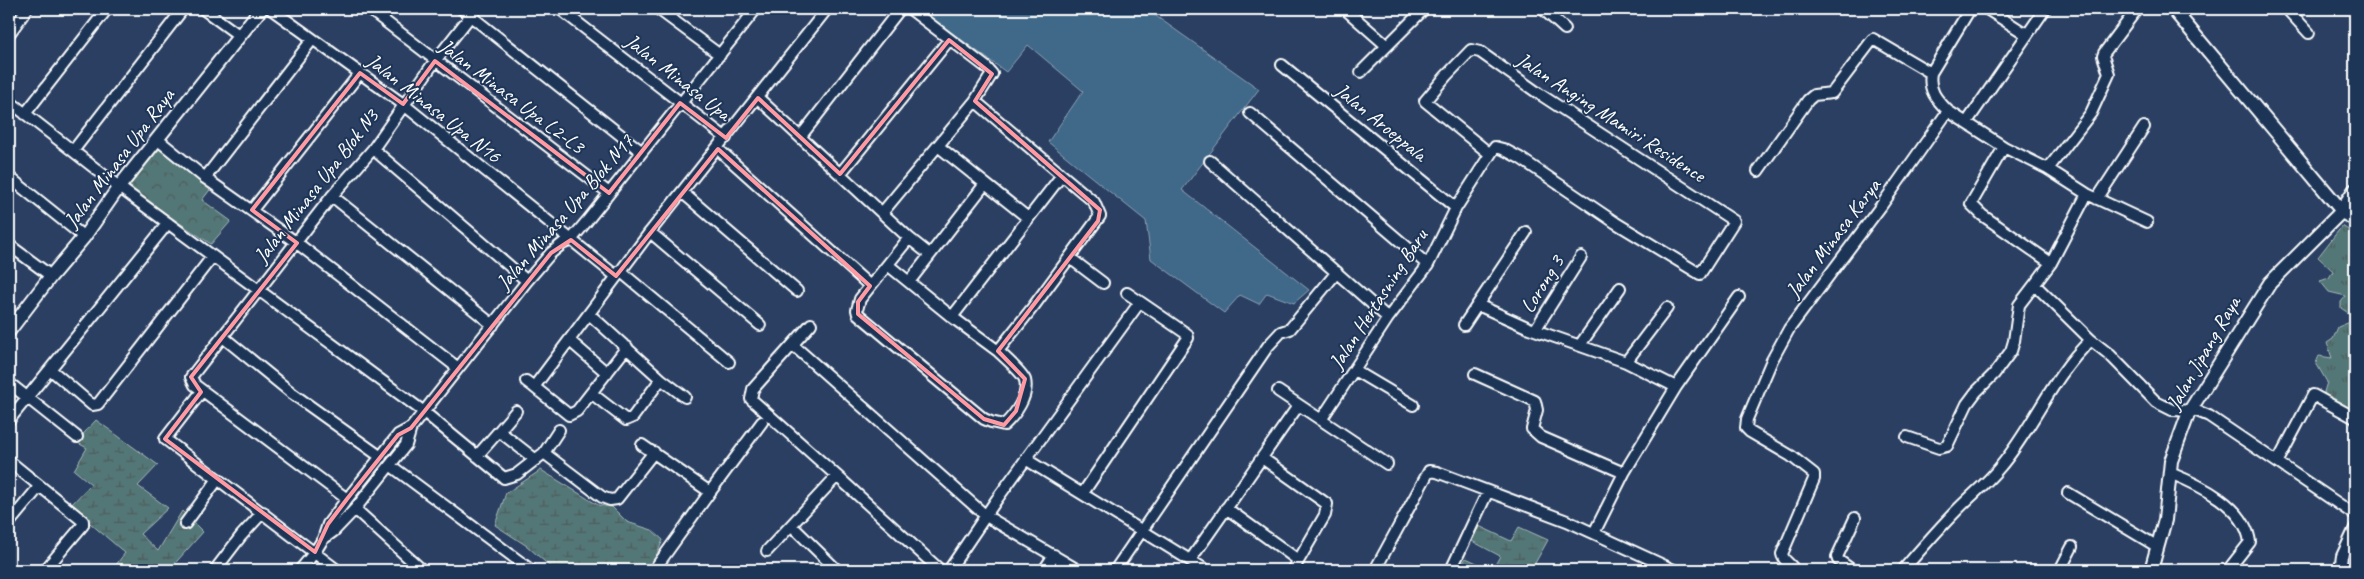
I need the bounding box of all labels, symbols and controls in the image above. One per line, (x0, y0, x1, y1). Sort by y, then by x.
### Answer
street label: Jalan Minasa Upa (619, 27, 738, 128)
street label: Jalan Minasa Upa L2-L3 (433, 32, 591, 160)
street label: Jalan Anging Mamiri Residence (1511, 46, 1712, 189)
street label: Jalan Minasa Upa N16 (361, 47, 507, 169)
street label: Jalan Aroeppala (1329, 76, 1434, 168)
street label: Jalan Minasa Upa Raya (58, 82, 181, 234)
street label: Jalan Minasa Upa Blok N3 (247, 103, 385, 269)
street label: Jalan Minasa Upa Blok N17 (490, 128, 641, 296)
street label: Jalan Minasa Karya (1779, 172, 1887, 303)
street label: Jalan Hertasning Baru (1323, 223, 1434, 375)
street label: Lorong 3 (1514, 249, 1570, 318)
street label: Jalan Jipang Raya (2160, 290, 2247, 415)

